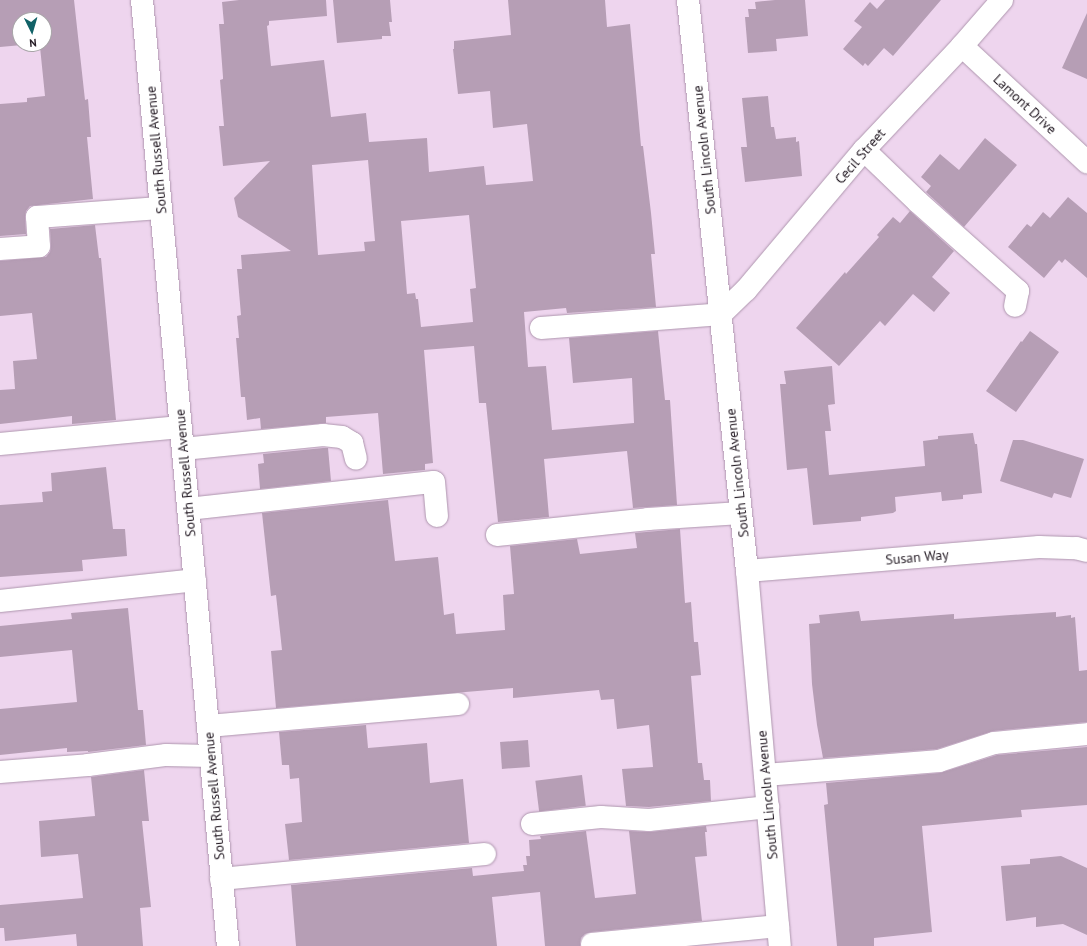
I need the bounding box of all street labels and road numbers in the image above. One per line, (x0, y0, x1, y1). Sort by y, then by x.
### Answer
street label: Lamont Drive (990, 70, 1060, 138)
street label: South Lincoln Avenue (689, 84, 719, 216)
street label: South Russell Avenue (142, 85, 170, 215)
street label: Cecil Street (831, 125, 889, 187)
street label: South Lincoln Avenue (722, 407, 752, 539)
street label: South Russell Avenue (171, 408, 199, 538)
street label: Susan Way (885, 546, 949, 568)
street label: South Lincoln Avenue (753, 730, 781, 860)
street label: South Russell Avenue (200, 731, 228, 861)

